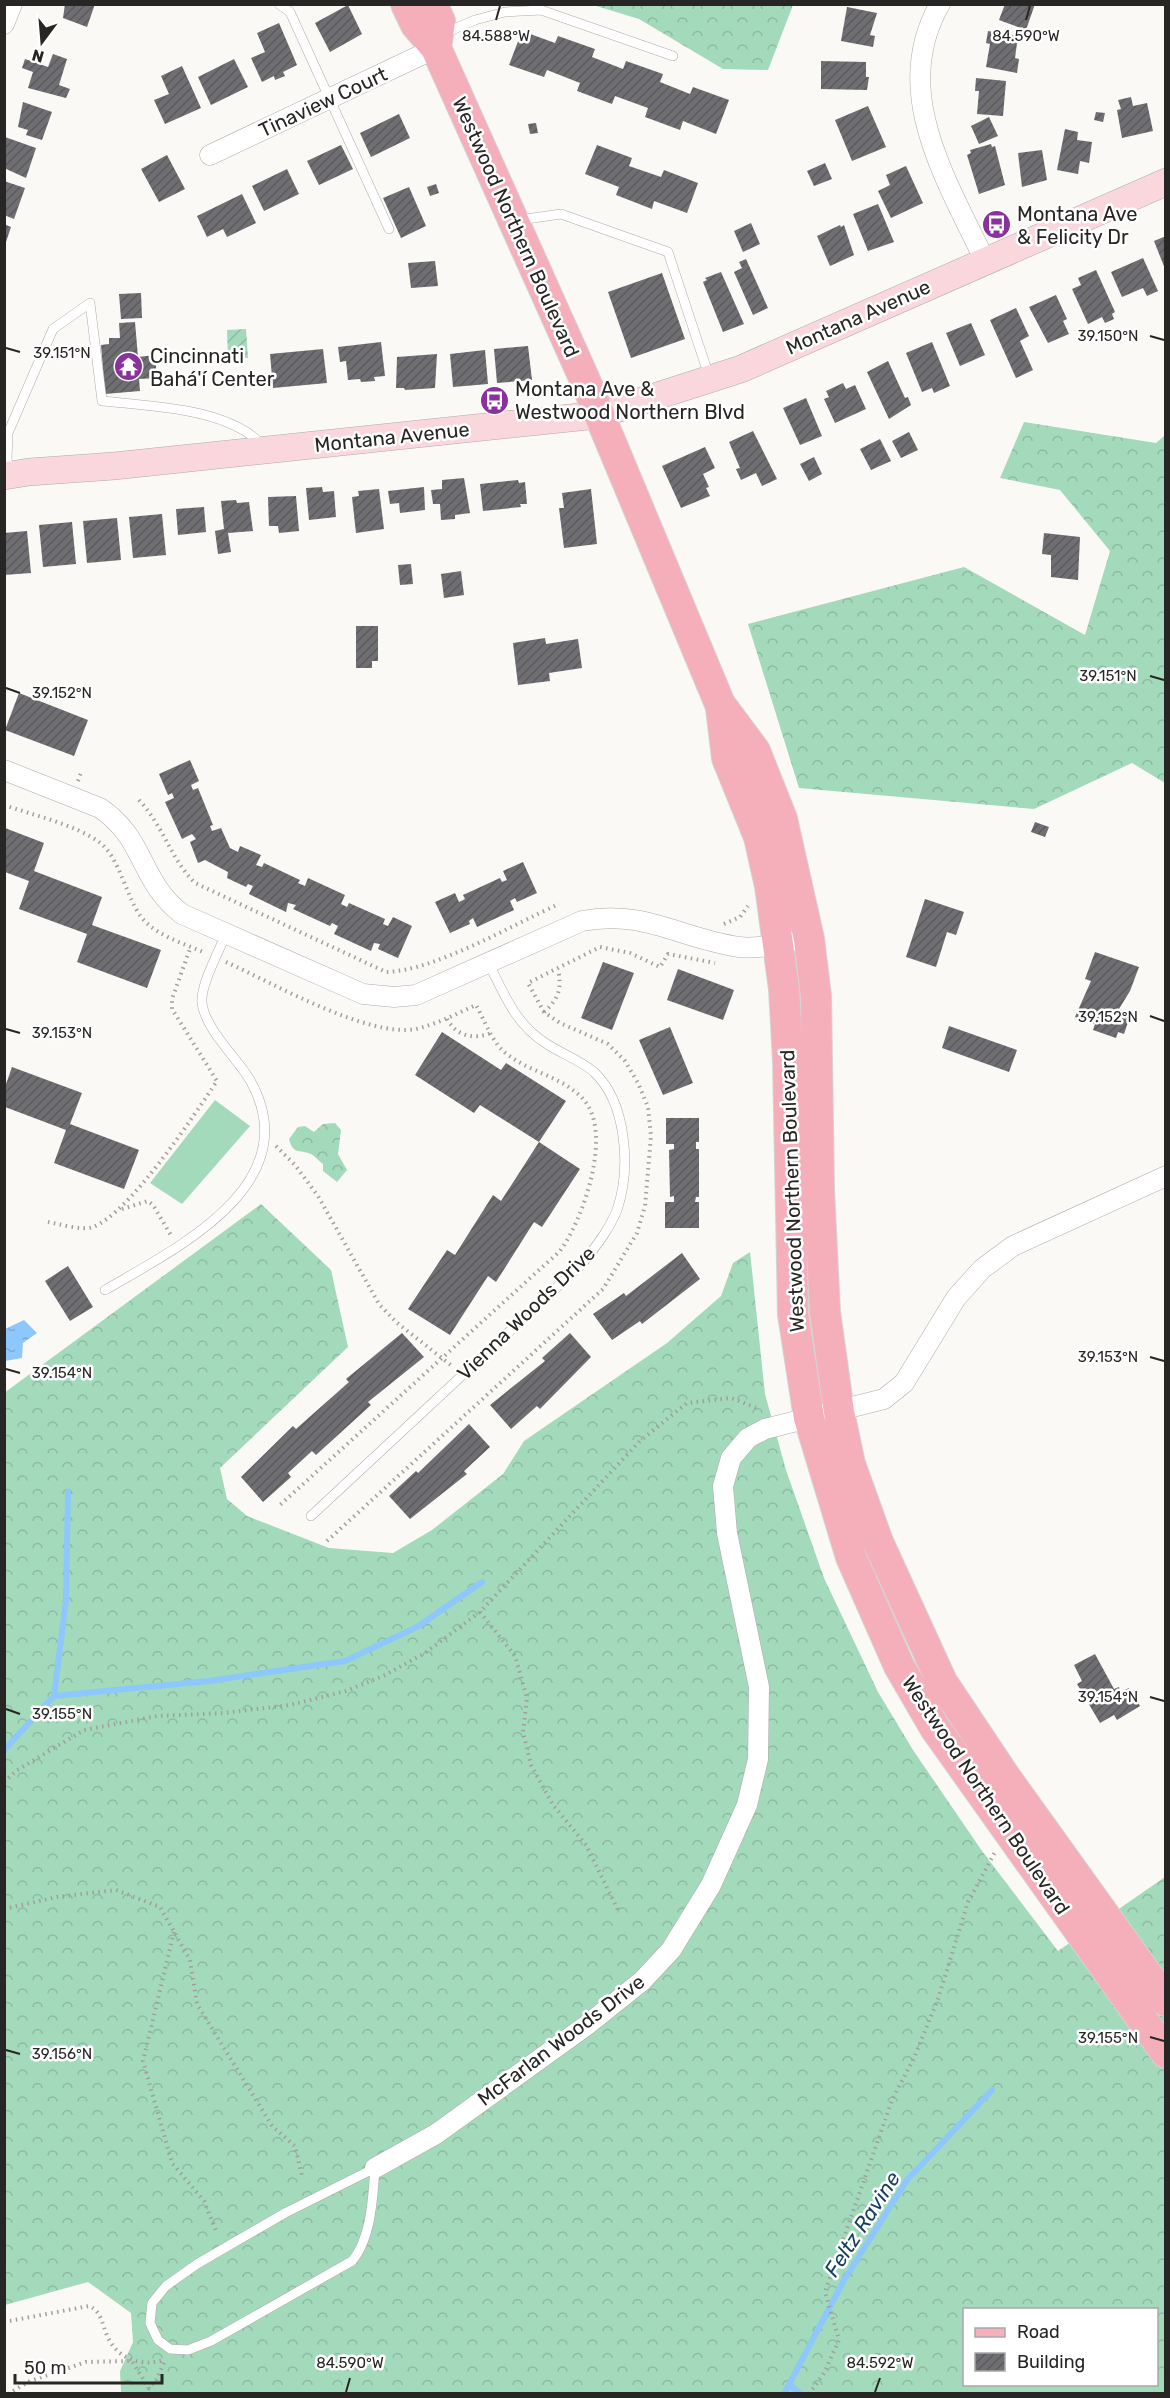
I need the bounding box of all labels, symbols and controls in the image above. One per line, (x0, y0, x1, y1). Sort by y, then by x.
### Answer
north arrow (12, 12, 72, 72)
text: 84.588°W (462, 27, 530, 45)
text: 84.590°W (992, 27, 1060, 45)
text: N (30, 45, 46, 67)
street label: Tinaview Court (255, 62, 391, 142)
street label: Westwood Northern Boulevard (448, 93, 584, 361)
place label: Montana Ave & Felicity Dr (1017, 202, 1137, 249)
bus stop icon: Montana Ave & Felicity Dr (980, 209, 1012, 241)
street label: Montana Avenue (782, 274, 934, 360)
text: 39.150°N (1078, 327, 1138, 345)
text: 39.151°N (33, 344, 91, 362)
place label: Cincinnati Bahá'í Center (150, 344, 275, 391)
temple icon: Cincinnati Bahá'í Center (113, 351, 145, 383)
place label: Montana Ave & Westwood Northern Blvd (515, 377, 745, 424)
bus stop icon: Montana Ave & Westwood Northern Blvd (478, 385, 510, 417)
street label: Montana Avenue (313, 417, 471, 457)
text: 39.151°N (1079, 667, 1137, 685)
text: 39.152°N (32, 684, 92, 702)
text: 39.152°N (1078, 1008, 1138, 1026)
text: 39.153°N (32, 1024, 92, 1042)
street label: Westwood Northern Boulevard (775, 1049, 809, 1333)
street label: Vienna Woods Drive (452, 1241, 600, 1385)
text: 39.153°N (1078, 1348, 1138, 1366)
text: 39.154°N (32, 1364, 92, 1382)
street label: Westwood Northern Boulevard (897, 1671, 1075, 1919)
text: 39.154°N (1078, 1688, 1138, 1706)
text: 39.155°N (32, 1705, 92, 1723)
street label: McFarlan Woods Drive (473, 1969, 649, 2111)
text: 39.155°N (1078, 2029, 1138, 2047)
text: 39.156°N (32, 2045, 92, 2063)
water label: Feltz Ravine (819, 2167, 905, 2281)
legend (963, 2308, 1158, 2386)
text: Road (1017, 2321, 1060, 2343)
scale bar (15, 2347, 162, 2385)
text: Building (1017, 2351, 1085, 2373)
text: 84.590°W (316, 2354, 384, 2372)
text: 84.592°W (847, 2354, 913, 2372)
text: 50 m (24, 2357, 67, 2379)

